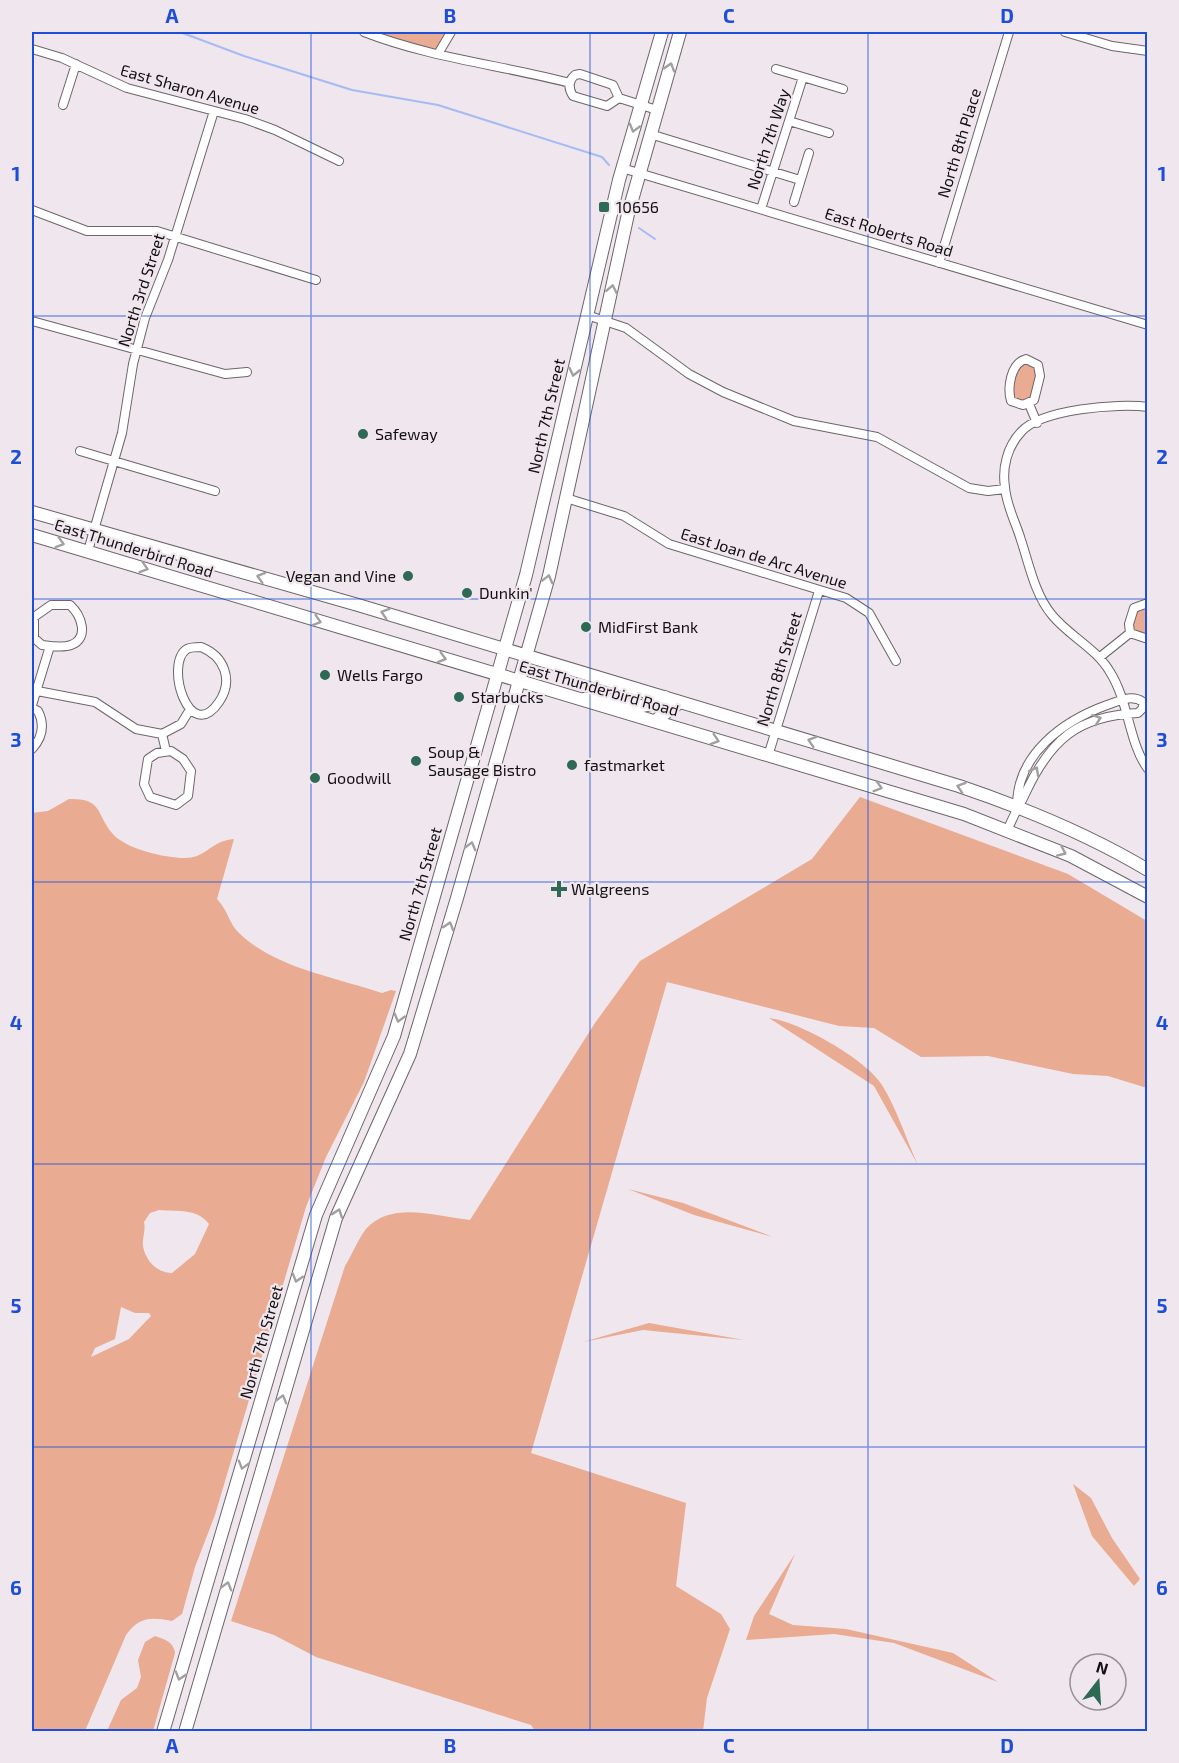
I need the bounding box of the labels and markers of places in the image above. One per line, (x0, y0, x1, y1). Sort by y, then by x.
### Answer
place label: 10656 (616, 197, 659, 216)
marker: 10656 (597, 200, 611, 214)
place label: Safeway (375, 424, 438, 443)
marker: Safeway (356, 427, 370, 441)
place label: Vegan and Vine (286, 566, 396, 585)
marker: Vegan and Vine (401, 569, 415, 583)
place label: Dunkin' (479, 583, 533, 602)
marker: Dunkin' (460, 586, 474, 600)
place label: MidFirst Bank (598, 617, 698, 636)
marker: MidFirst Bank (579, 620, 593, 634)
place label: Wells Fargo (337, 665, 423, 684)
marker: Wells Fargo (318, 668, 332, 682)
place label: Starbucks (471, 687, 544, 706)
marker: Starbucks (452, 690, 466, 704)
place label: Soup & Sausage Bistro (428, 742, 536, 779)
marker: Soup & Sausage Bistro (409, 754, 423, 768)
place label: fastmarket (584, 755, 665, 774)
marker: fastmarket (565, 758, 579, 772)
place label: Goodwill (327, 768, 391, 787)
marker: Goodwill (308, 771, 322, 785)
place label: Walgreens (571, 879, 649, 898)
marker: Walgreens (552, 882, 566, 896)

